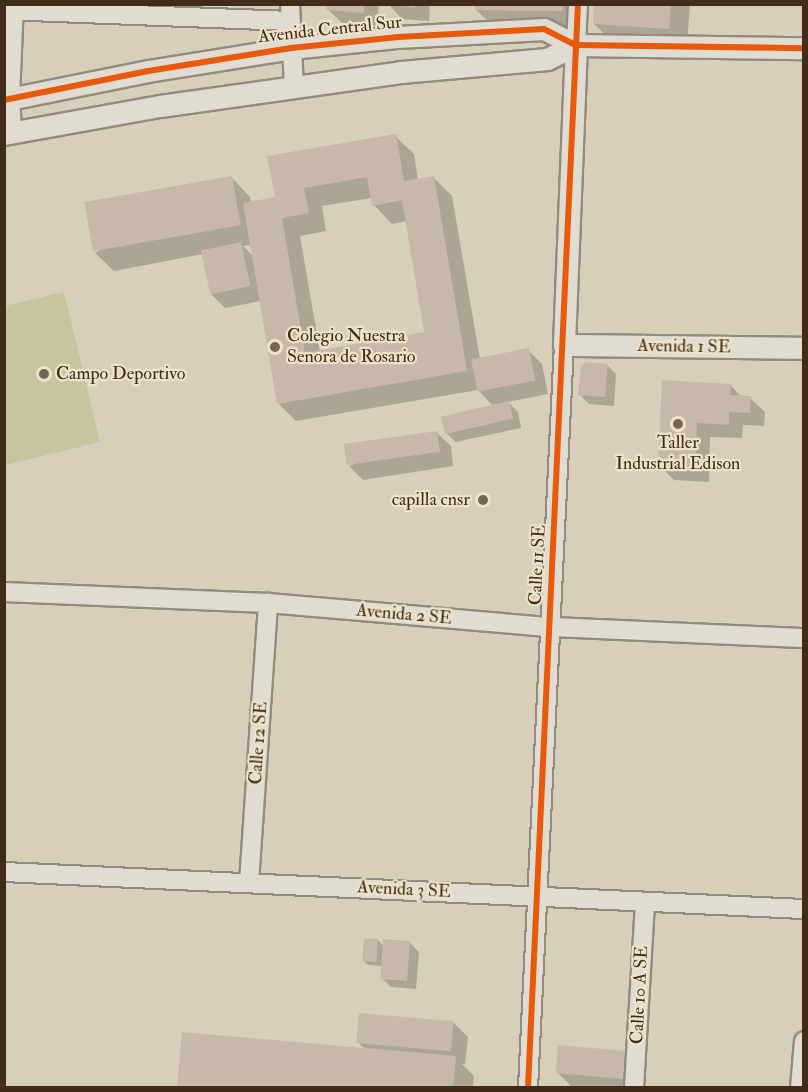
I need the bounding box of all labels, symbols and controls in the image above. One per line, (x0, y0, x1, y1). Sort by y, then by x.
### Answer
street label: Avenida Central Sur (257, 12, 403, 48)
place label: Colegio Nuestra Senora de Rosario (287, 326, 415, 368)
street label: Avenida 1 SE (637, 335, 731, 359)
marker: Colegio Nuestra Senora de Rosario (268, 340, 282, 354)
place label: Campo Deportivo (56, 363, 185, 385)
marker: Campo Deportivo (37, 367, 51, 381)
marker: Taller Industrial Edison (671, 417, 685, 431)
place label: Taller Industrial Edison (616, 433, 740, 476)
place label: capilla cnsr (392, 489, 470, 511)
marker: capilla cnsr (474, 491, 492, 509)
street label: Calle 11 SE (525, 524, 551, 606)
street label: Avenida 2 SE (355, 600, 453, 630)
street label: Calle 12 SE (245, 701, 273, 785)
street label: Avenida 3 SE (357, 877, 451, 903)
street label: Calle 10 A SE (627, 945, 653, 1045)

